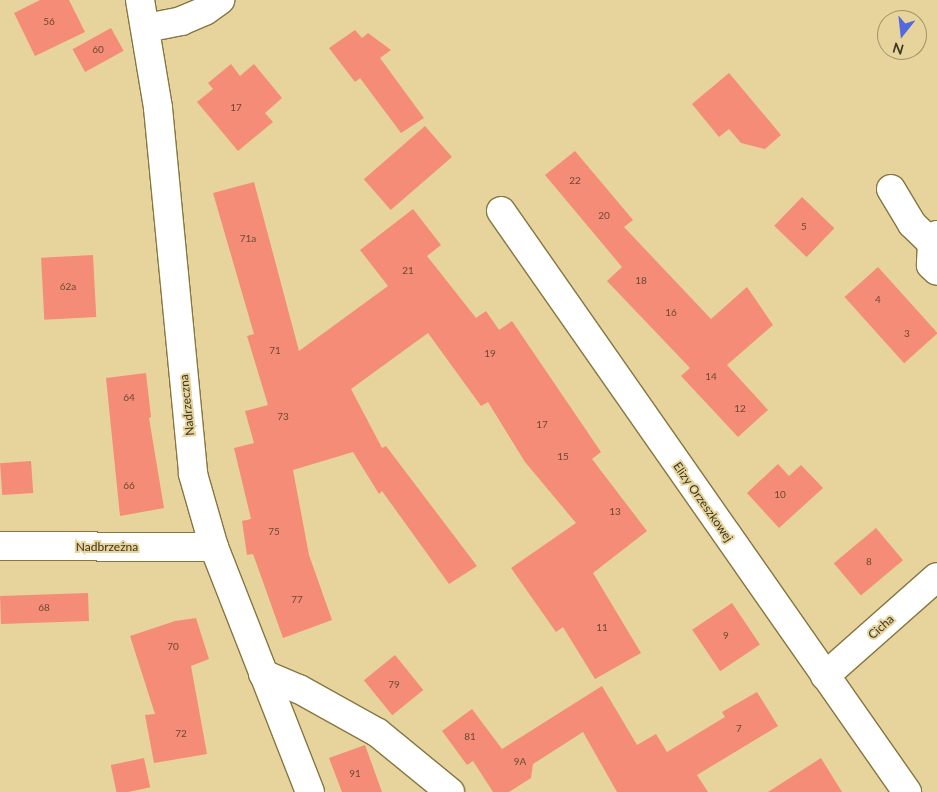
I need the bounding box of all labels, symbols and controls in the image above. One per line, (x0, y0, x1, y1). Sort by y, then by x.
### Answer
north arrow (877, 10, 927, 60)
house number: 56 (43, 16, 55, 28)
text: N (890, 39, 906, 59)
house number: 60 (92, 44, 104, 56)
house number: 17 (230, 102, 242, 114)
house number: 22 (569, 175, 581, 187)
house number: 20 (598, 210, 610, 222)
house number: 5 (801, 221, 807, 233)
house number: 71a (240, 233, 256, 245)
house number: 21 (402, 265, 414, 277)
house number: 18 (635, 275, 647, 287)
house number: 62a (60, 281, 76, 293)
house number: 4 (875, 294, 881, 306)
house number: 16 (665, 307, 677, 319)
house number: 3 (904, 328, 910, 340)
house number: 71 (269, 345, 281, 357)
house number: 19 (484, 348, 496, 360)
house number: 14 (705, 371, 717, 383)
street label: Nadrzeczna (177, 374, 197, 436)
house number: 64 (123, 392, 135, 404)
house number: 12 (734, 403, 746, 415)
house number: 73 (277, 411, 289, 423)
house number: 17 (536, 419, 548, 431)
house number: 15 (557, 451, 569, 463)
street label: Elizy Orzeszkowej (670, 459, 736, 545)
house number: 66 (123, 480, 135, 492)
house number: 10 (774, 489, 786, 501)
house number: 13 (609, 506, 621, 518)
house number: 75 (268, 526, 280, 538)
street label: Nadbrzeżna (76, 540, 138, 554)
house number: 8 (866, 556, 872, 568)
house number: 77 (291, 594, 303, 606)
house number: 68 (38, 602, 50, 614)
street label: Cicha (865, 612, 897, 642)
house number: 11 (596, 622, 608, 634)
house number: 9 (723, 630, 729, 642)
house number: 70 (167, 641, 179, 653)
house number: 79 (388, 679, 400, 691)
house number: 7 (736, 723, 742, 735)
house number: 72 (175, 728, 187, 740)
house number: 81 (464, 731, 476, 743)
house number: 9A (514, 756, 526, 768)
house number: 91 (349, 768, 361, 780)

